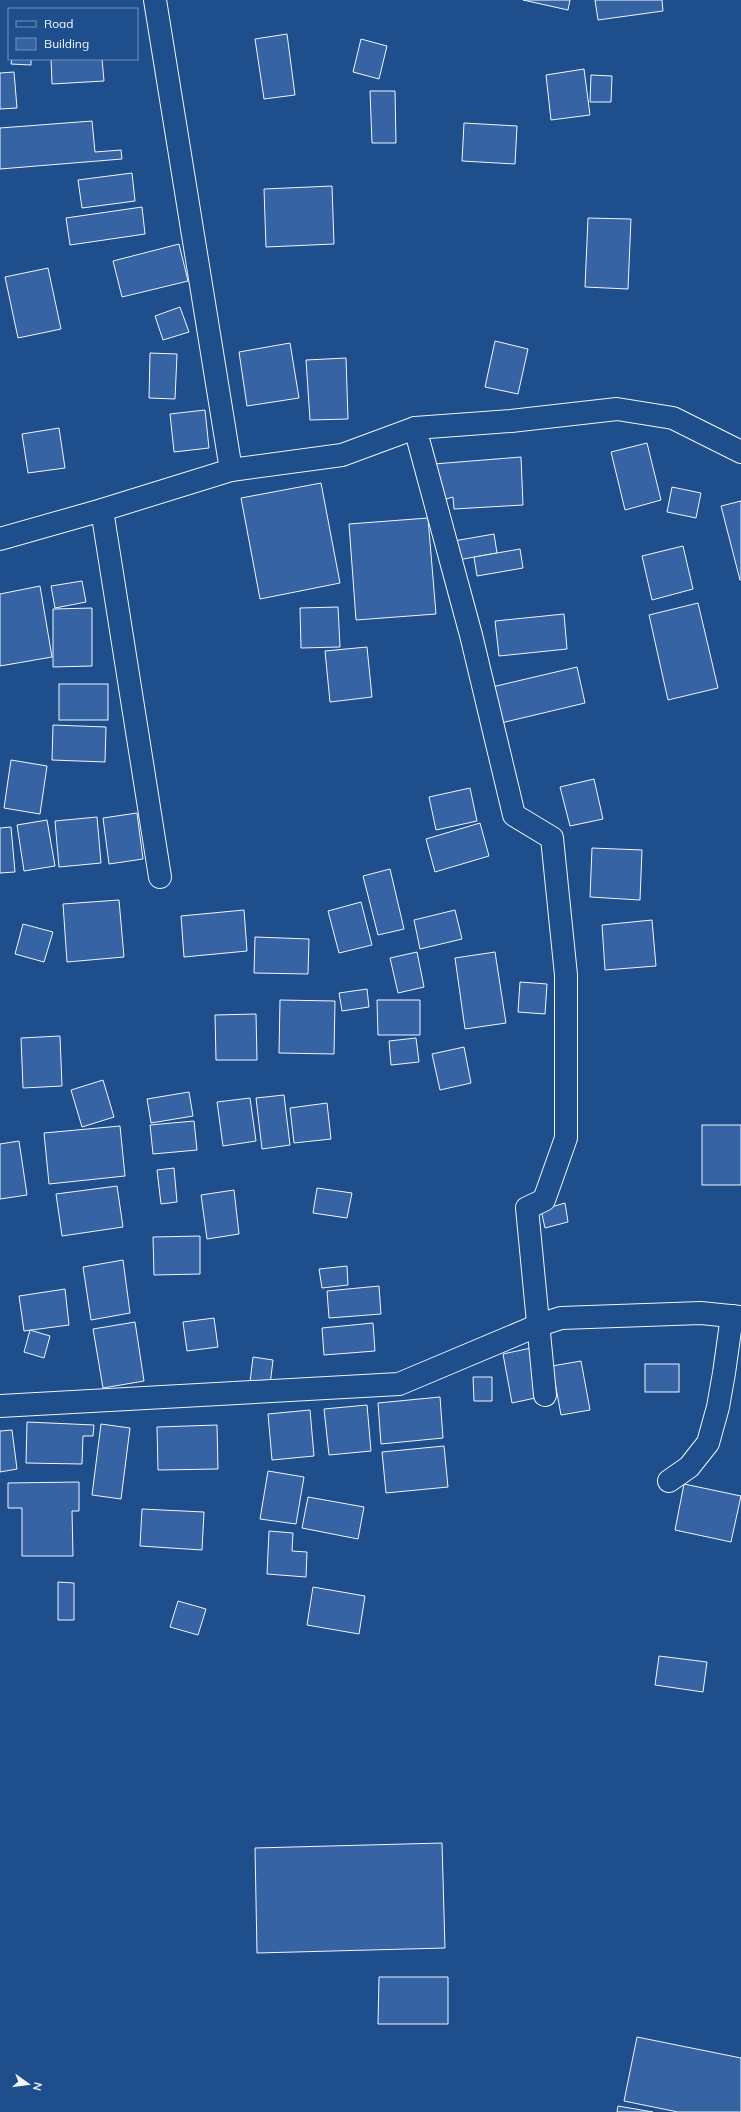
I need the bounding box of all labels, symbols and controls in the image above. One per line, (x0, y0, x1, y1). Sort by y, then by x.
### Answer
legend (8, 8, 138, 60)
text: Road (44, 16, 73, 31)
text: Building (44, 36, 89, 51)
north arrow (8, 2064, 48, 2104)
text: N (30, 2081, 46, 2092)

